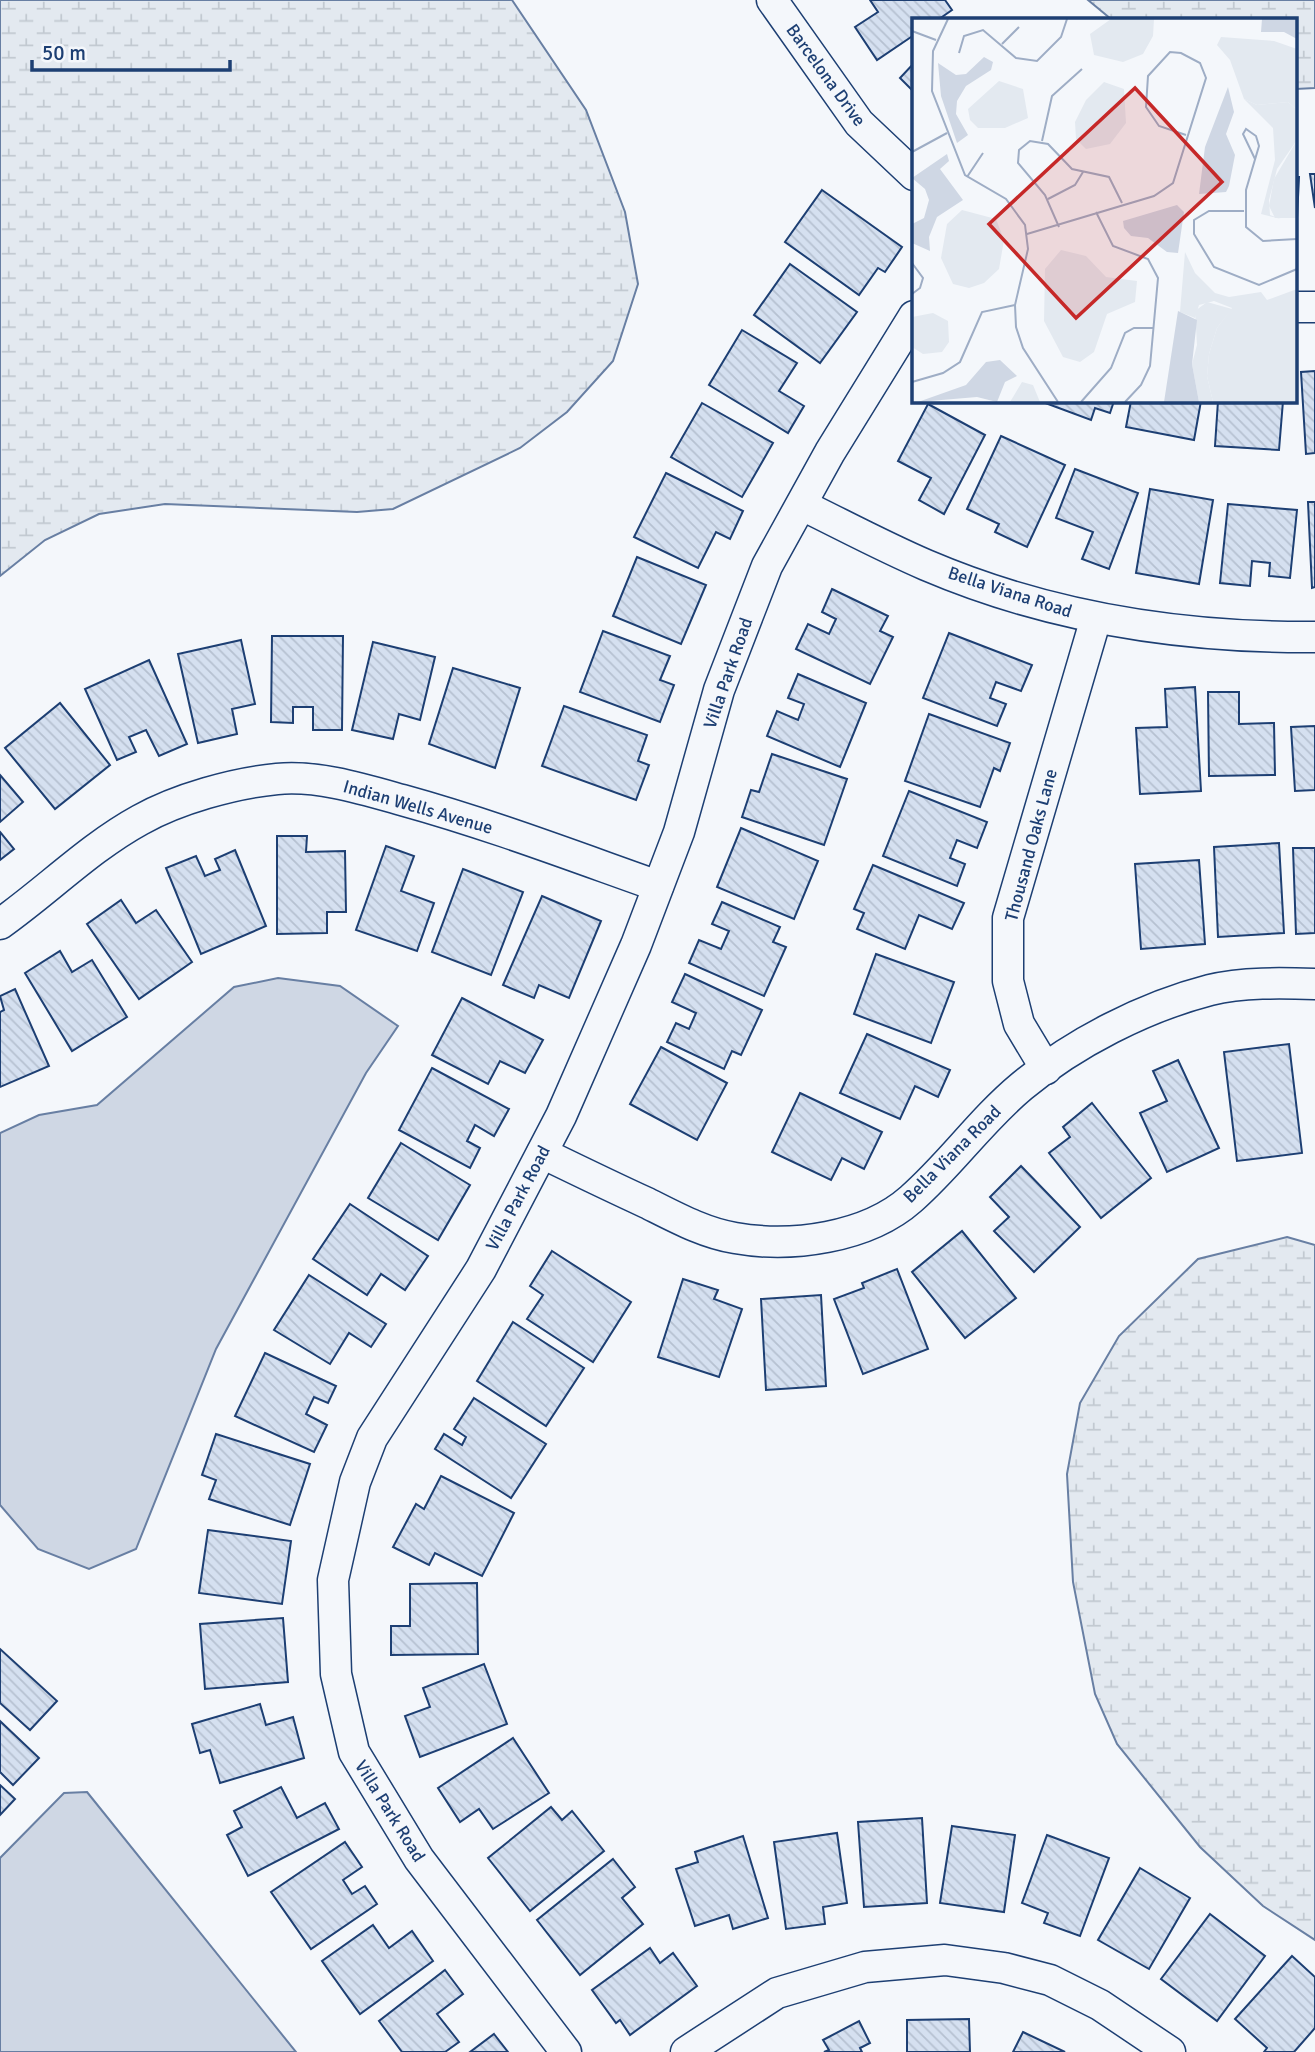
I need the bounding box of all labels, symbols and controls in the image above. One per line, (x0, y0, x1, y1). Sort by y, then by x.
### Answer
inset map (912, 18, 1298, 402)
street label: Barcelona Drive (781, 19, 871, 131)
scale bar (32, 28, 229, 72)
text: 50 m (42, 40, 86, 66)
street label: Bella Viana Road (945, 562, 1075, 622)
street label: Villa Park Road (699, 615, 757, 731)
street label: Thousand Oaks Lane (1000, 766, 1062, 924)
street label: Indian Wells Avenue (341, 775, 495, 839)
street label: Bella Viana Road (899, 1101, 1005, 1207)
street label: Villa Park Road (481, 1142, 555, 1254)
street label: Villa Park Road (350, 1756, 430, 1866)

